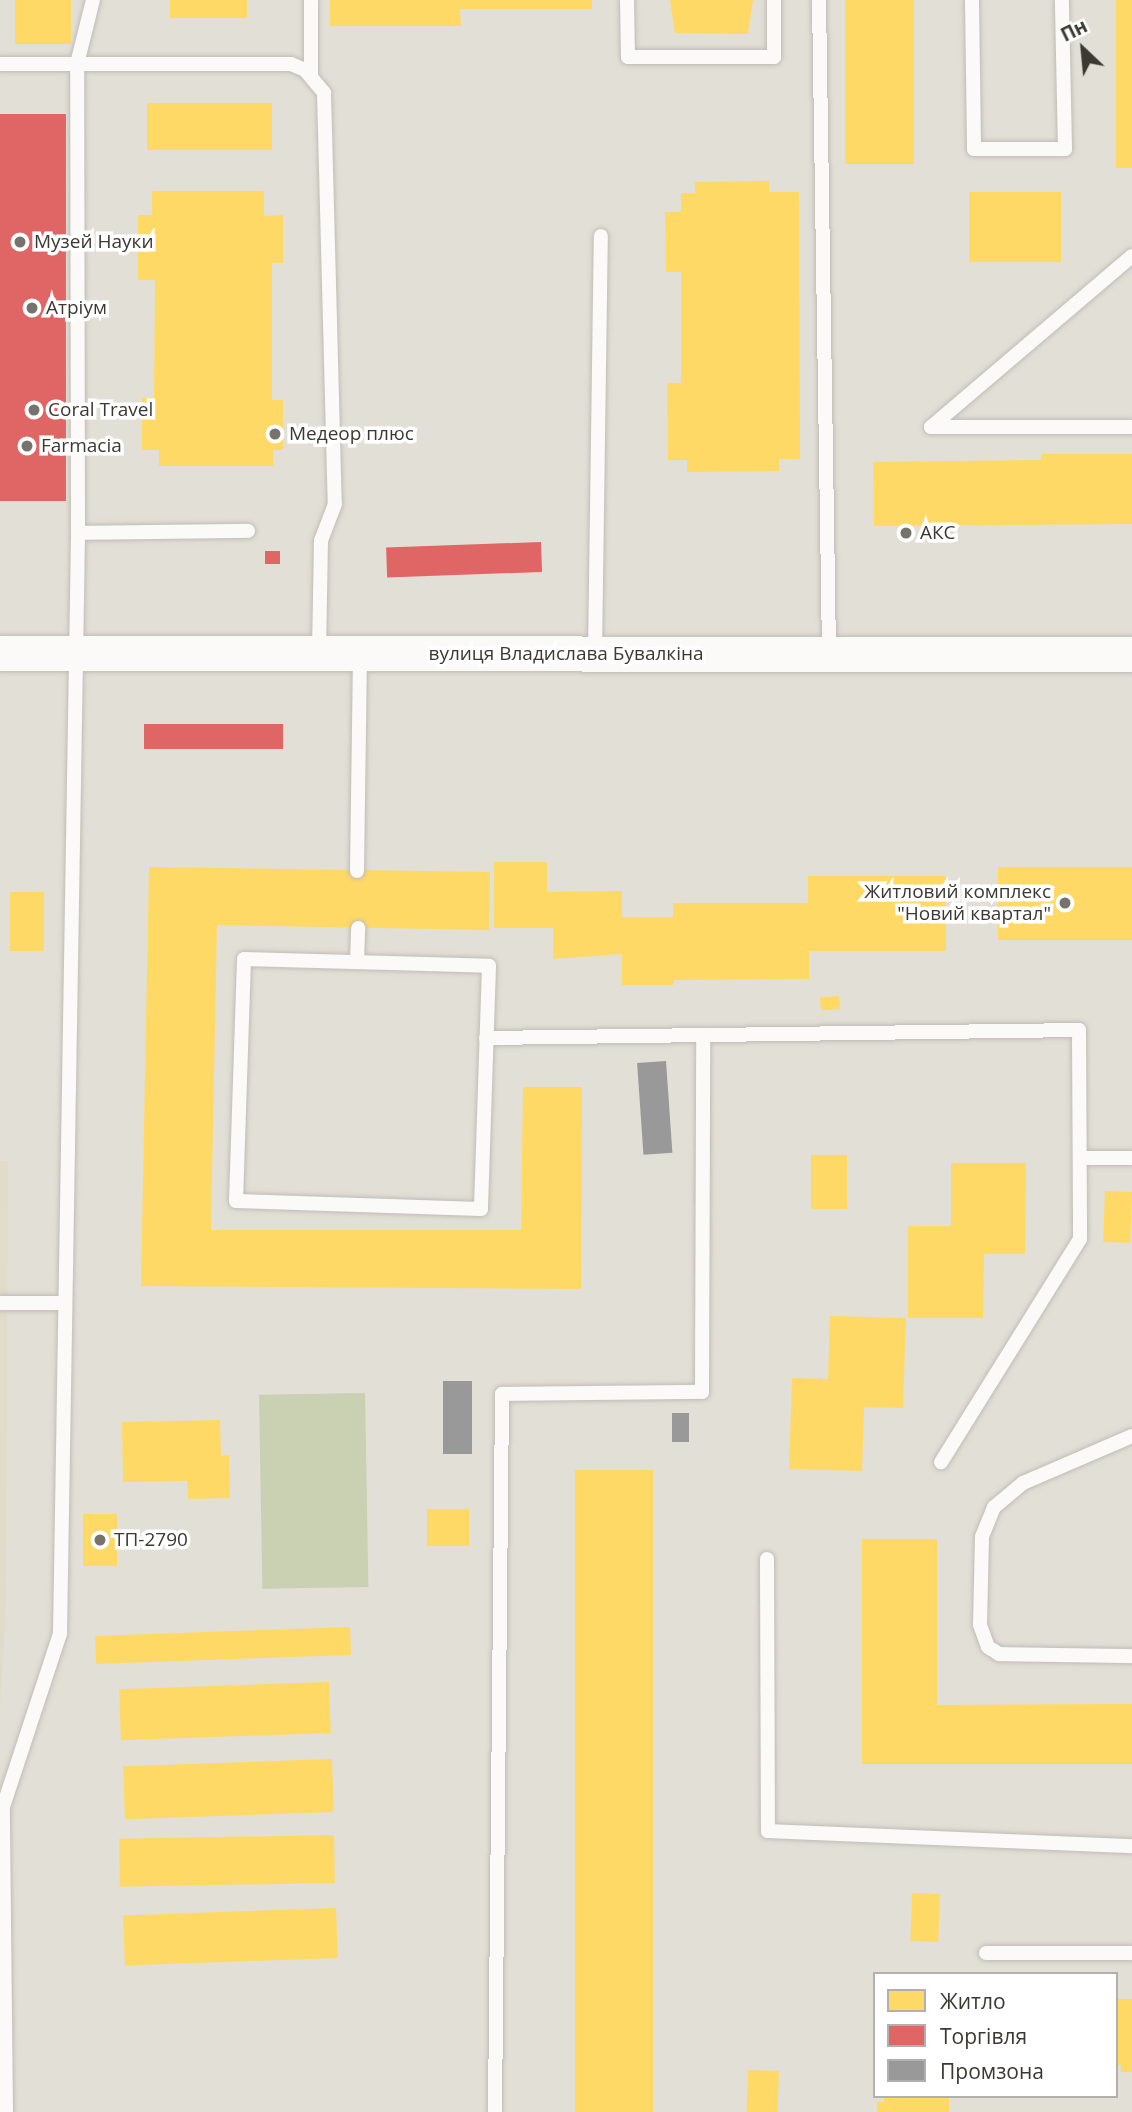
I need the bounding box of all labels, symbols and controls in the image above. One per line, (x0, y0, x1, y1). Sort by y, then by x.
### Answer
text: Пн (1056, 13, 1092, 48)
north arrow (1048, 14, 1118, 84)
place label: Музей Науки (34, 231, 153, 253)
marker: Музей Науки (12, 234, 28, 250)
place label: Атріум (46, 297, 107, 319)
marker: Атріум (24, 300, 40, 316)
place label: Coral Travel (48, 399, 153, 421)
marker: Coral Travel (26, 402, 42, 418)
place label: Медеор плюс (289, 423, 414, 445)
marker: Медеор плюс (267, 426, 283, 442)
place label: Farmacia (41, 435, 122, 457)
marker: Farmacia (19, 438, 35, 454)
place label: АКС (920, 522, 956, 544)
marker: АКС (898, 525, 914, 541)
street label: вулиця Владислава Бувалкіна (428, 643, 704, 665)
place label: Житловий комплекс "Новий квартал" (864, 881, 1051, 925)
marker: Житловий комплекс "Новий квартал" (1057, 895, 1073, 911)
place label: ТП-2790 (114, 1529, 188, 1551)
marker: ТП-2790 (92, 1532, 108, 1548)
legend (873, 1972, 1118, 2098)
text: Житло (940, 1987, 1006, 2015)
text: Торгівля (940, 2022, 1027, 2050)
text: Промзона (940, 2057, 1044, 2085)

